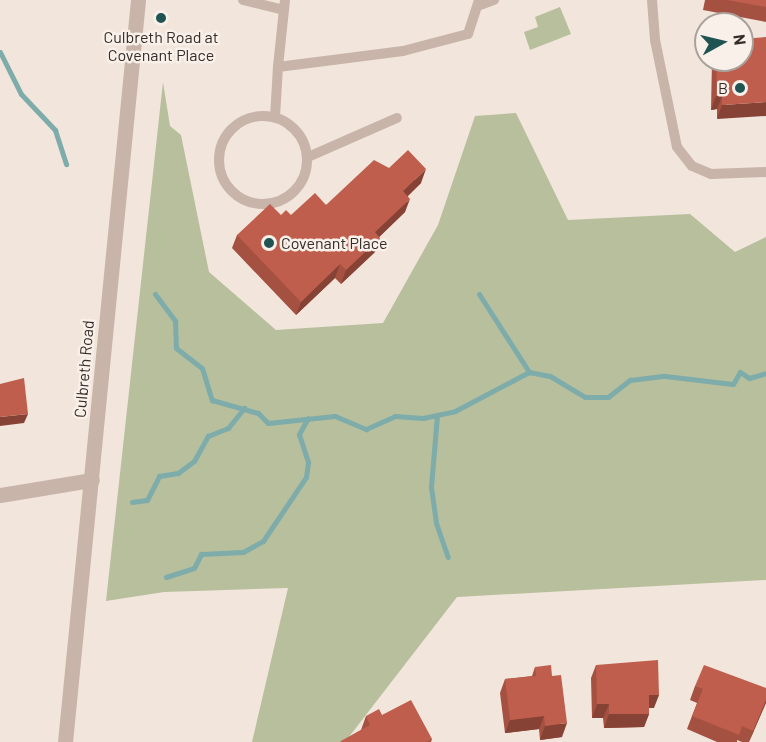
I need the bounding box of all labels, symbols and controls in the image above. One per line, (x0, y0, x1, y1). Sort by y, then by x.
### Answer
marker: Culbreth Road at Covenant Place (154, 11, 168, 25)
north arrow (694, 12, 754, 72)
place label: Culbreth Road at Covenant Place (103, 27, 219, 65)
text: N (730, 33, 750, 46)
place label: B (718, 78, 728, 98)
marker: B (733, 81, 747, 95)
place label: Covenant Place (281, 233, 388, 253)
marker: Covenant Place (262, 236, 276, 250)
street label: Culbreth Road (70, 319, 98, 419)

